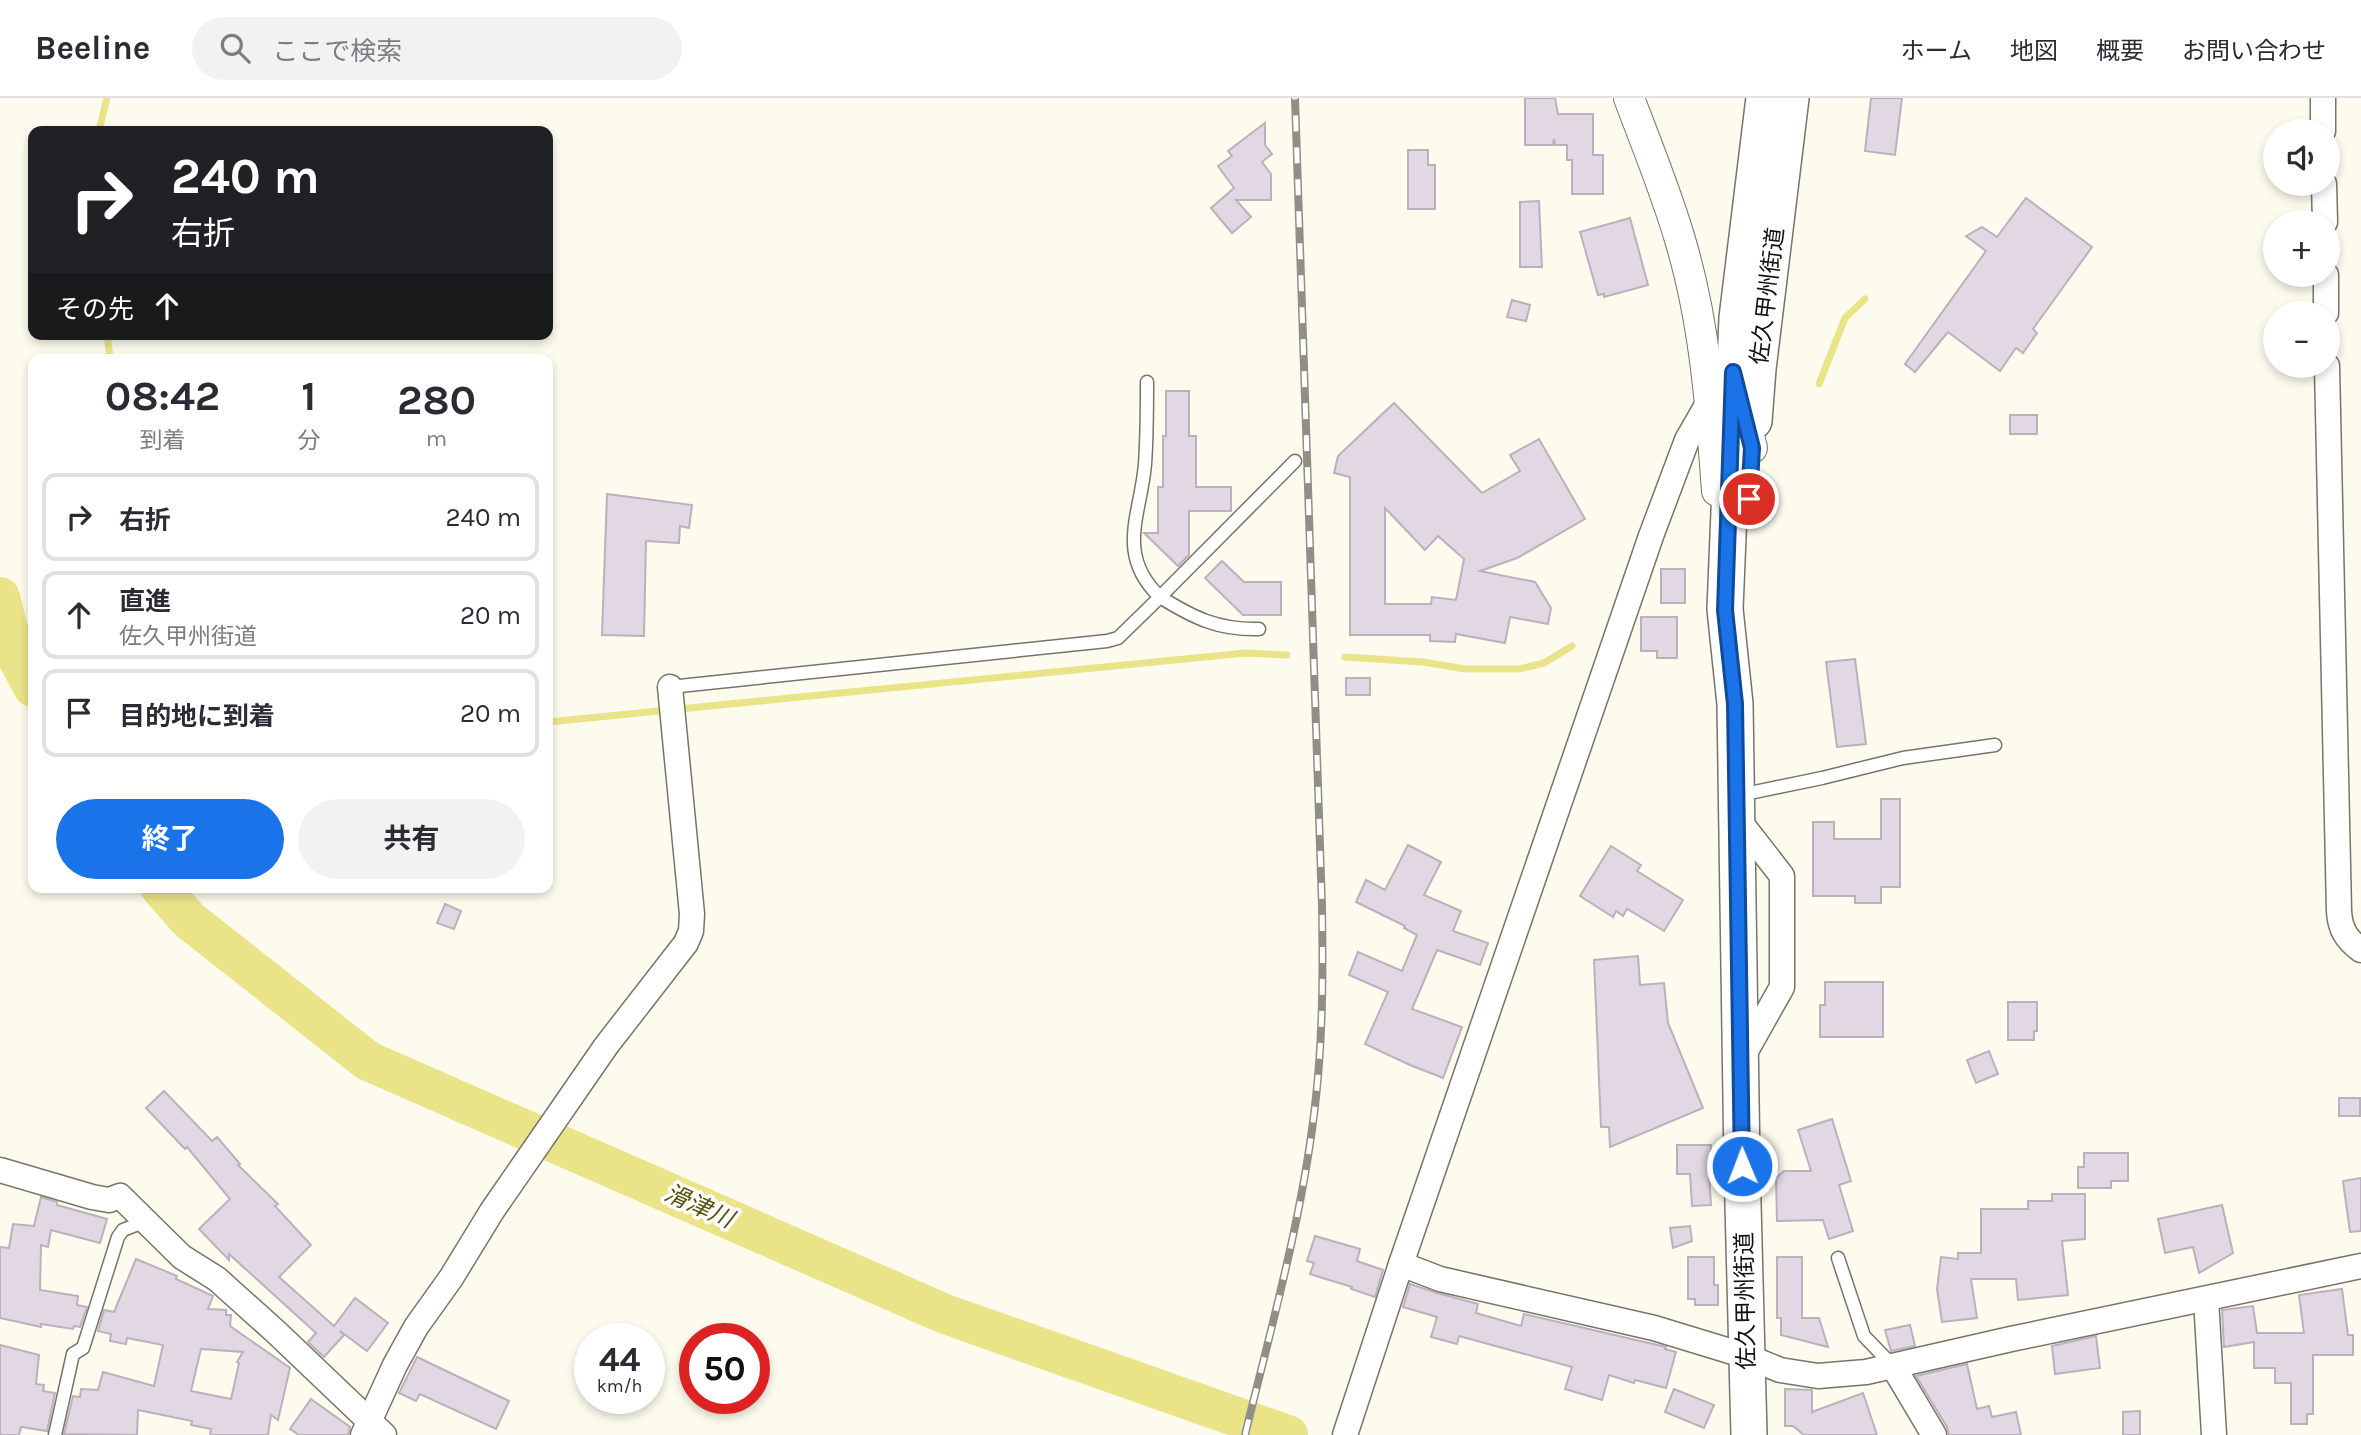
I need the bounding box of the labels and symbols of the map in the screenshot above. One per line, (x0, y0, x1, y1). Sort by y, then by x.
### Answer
street label: 佐久甲州街道 (1746, 226, 1789, 366)
pin (1719, 469, 1779, 529)
position arrow (1705, 1129, 1779, 1203)
water label: 滑津川 (660, 1179, 740, 1235)
street label: 佐久甲州街道 (1731, 1232, 1760, 1370)
speed limit sign: 50 (679, 1323, 770, 1414)

